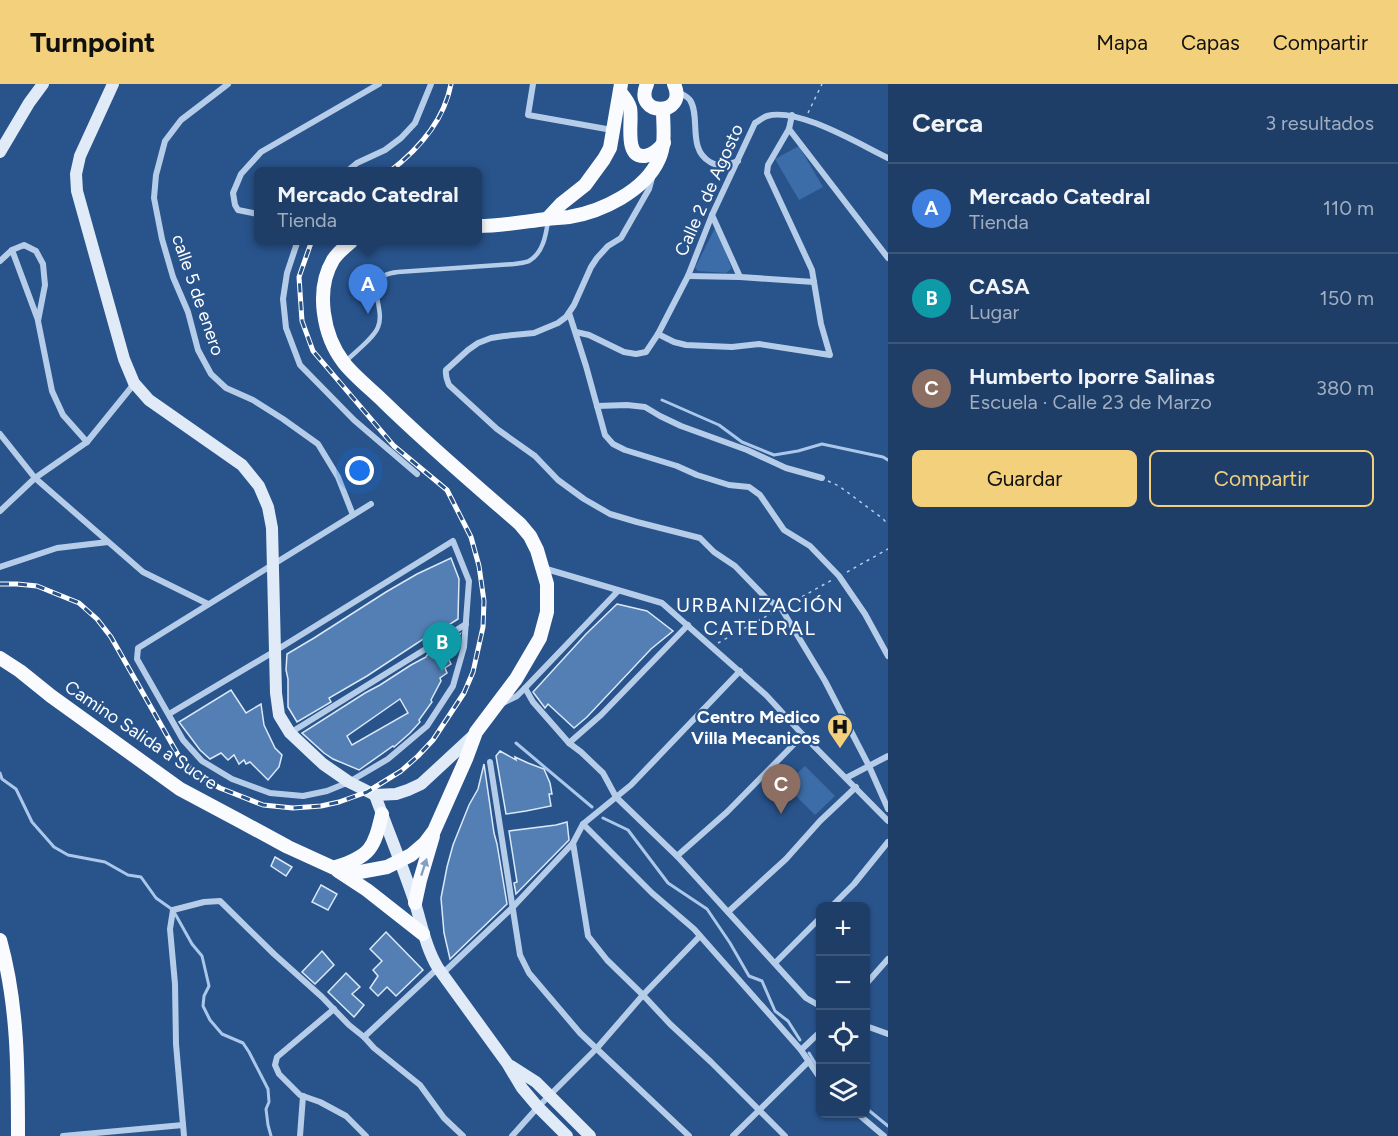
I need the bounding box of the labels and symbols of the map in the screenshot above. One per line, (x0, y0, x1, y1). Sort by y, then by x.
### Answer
street label: Calle 2 de Agosto (670, 121, 748, 259)
street label: calle 5 de enero (167, 231, 229, 359)
pin: A (348, 264, 388, 314)
your location (345, 456, 374, 485)
district label: URBANIZACIÓN CATEDRAL (676, 593, 844, 640)
pin: B (422, 622, 462, 672)
street label: Camino Salida a Sucre (60, 676, 222, 794)
place label: Centro Medico Villa Mecanicos (691, 706, 821, 749)
hospital icon: Centro Medico Villa Mecanicos (825, 712, 855, 750)
pin: C (762, 764, 800, 814)
one-way arrow (420, 858, 429, 876)

